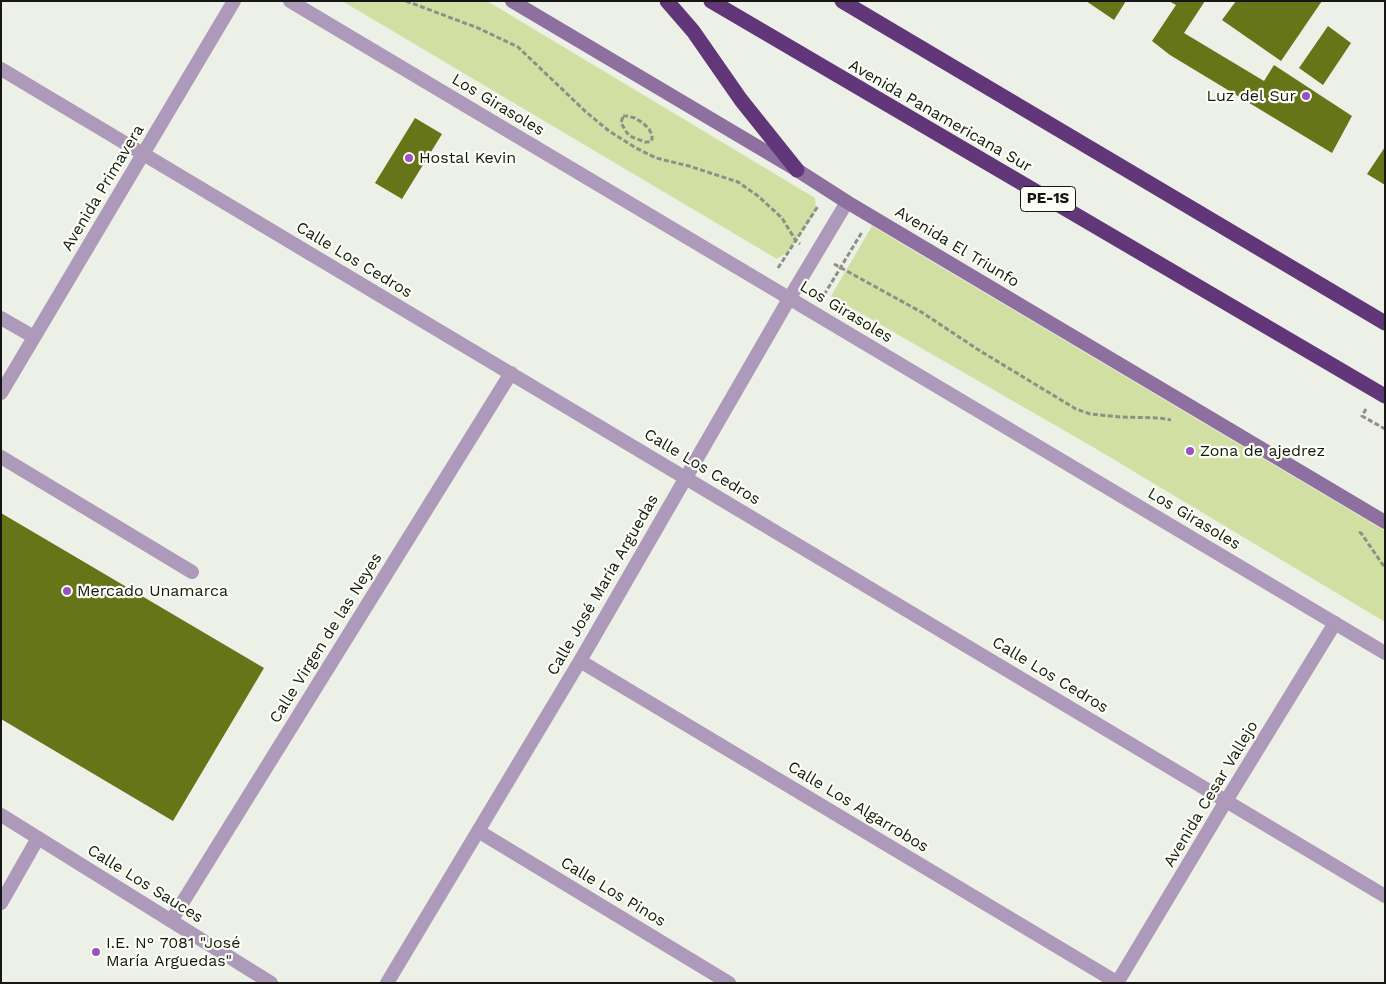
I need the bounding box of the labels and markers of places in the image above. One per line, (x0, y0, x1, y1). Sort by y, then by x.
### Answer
place label: Luz del Sur (1207, 86, 1296, 106)
marker: Luz del Sur (1300, 90, 1312, 102)
place label: Hostal Kevin (419, 148, 516, 168)
marker: Hostal Kevin (403, 152, 415, 164)
place label: Zona de ajedrez (1200, 441, 1325, 461)
marker: Zona de ajedrez (1184, 445, 1196, 457)
place label: Mercado Unamarca (77, 581, 228, 601)
marker: Mercado Unamarca (61, 585, 73, 597)
place label: I.E. N° 7081 "José María Arguedas" (106, 933, 240, 971)
marker: I.E. N° 7081 "José María Arguedas" (90, 946, 102, 958)

